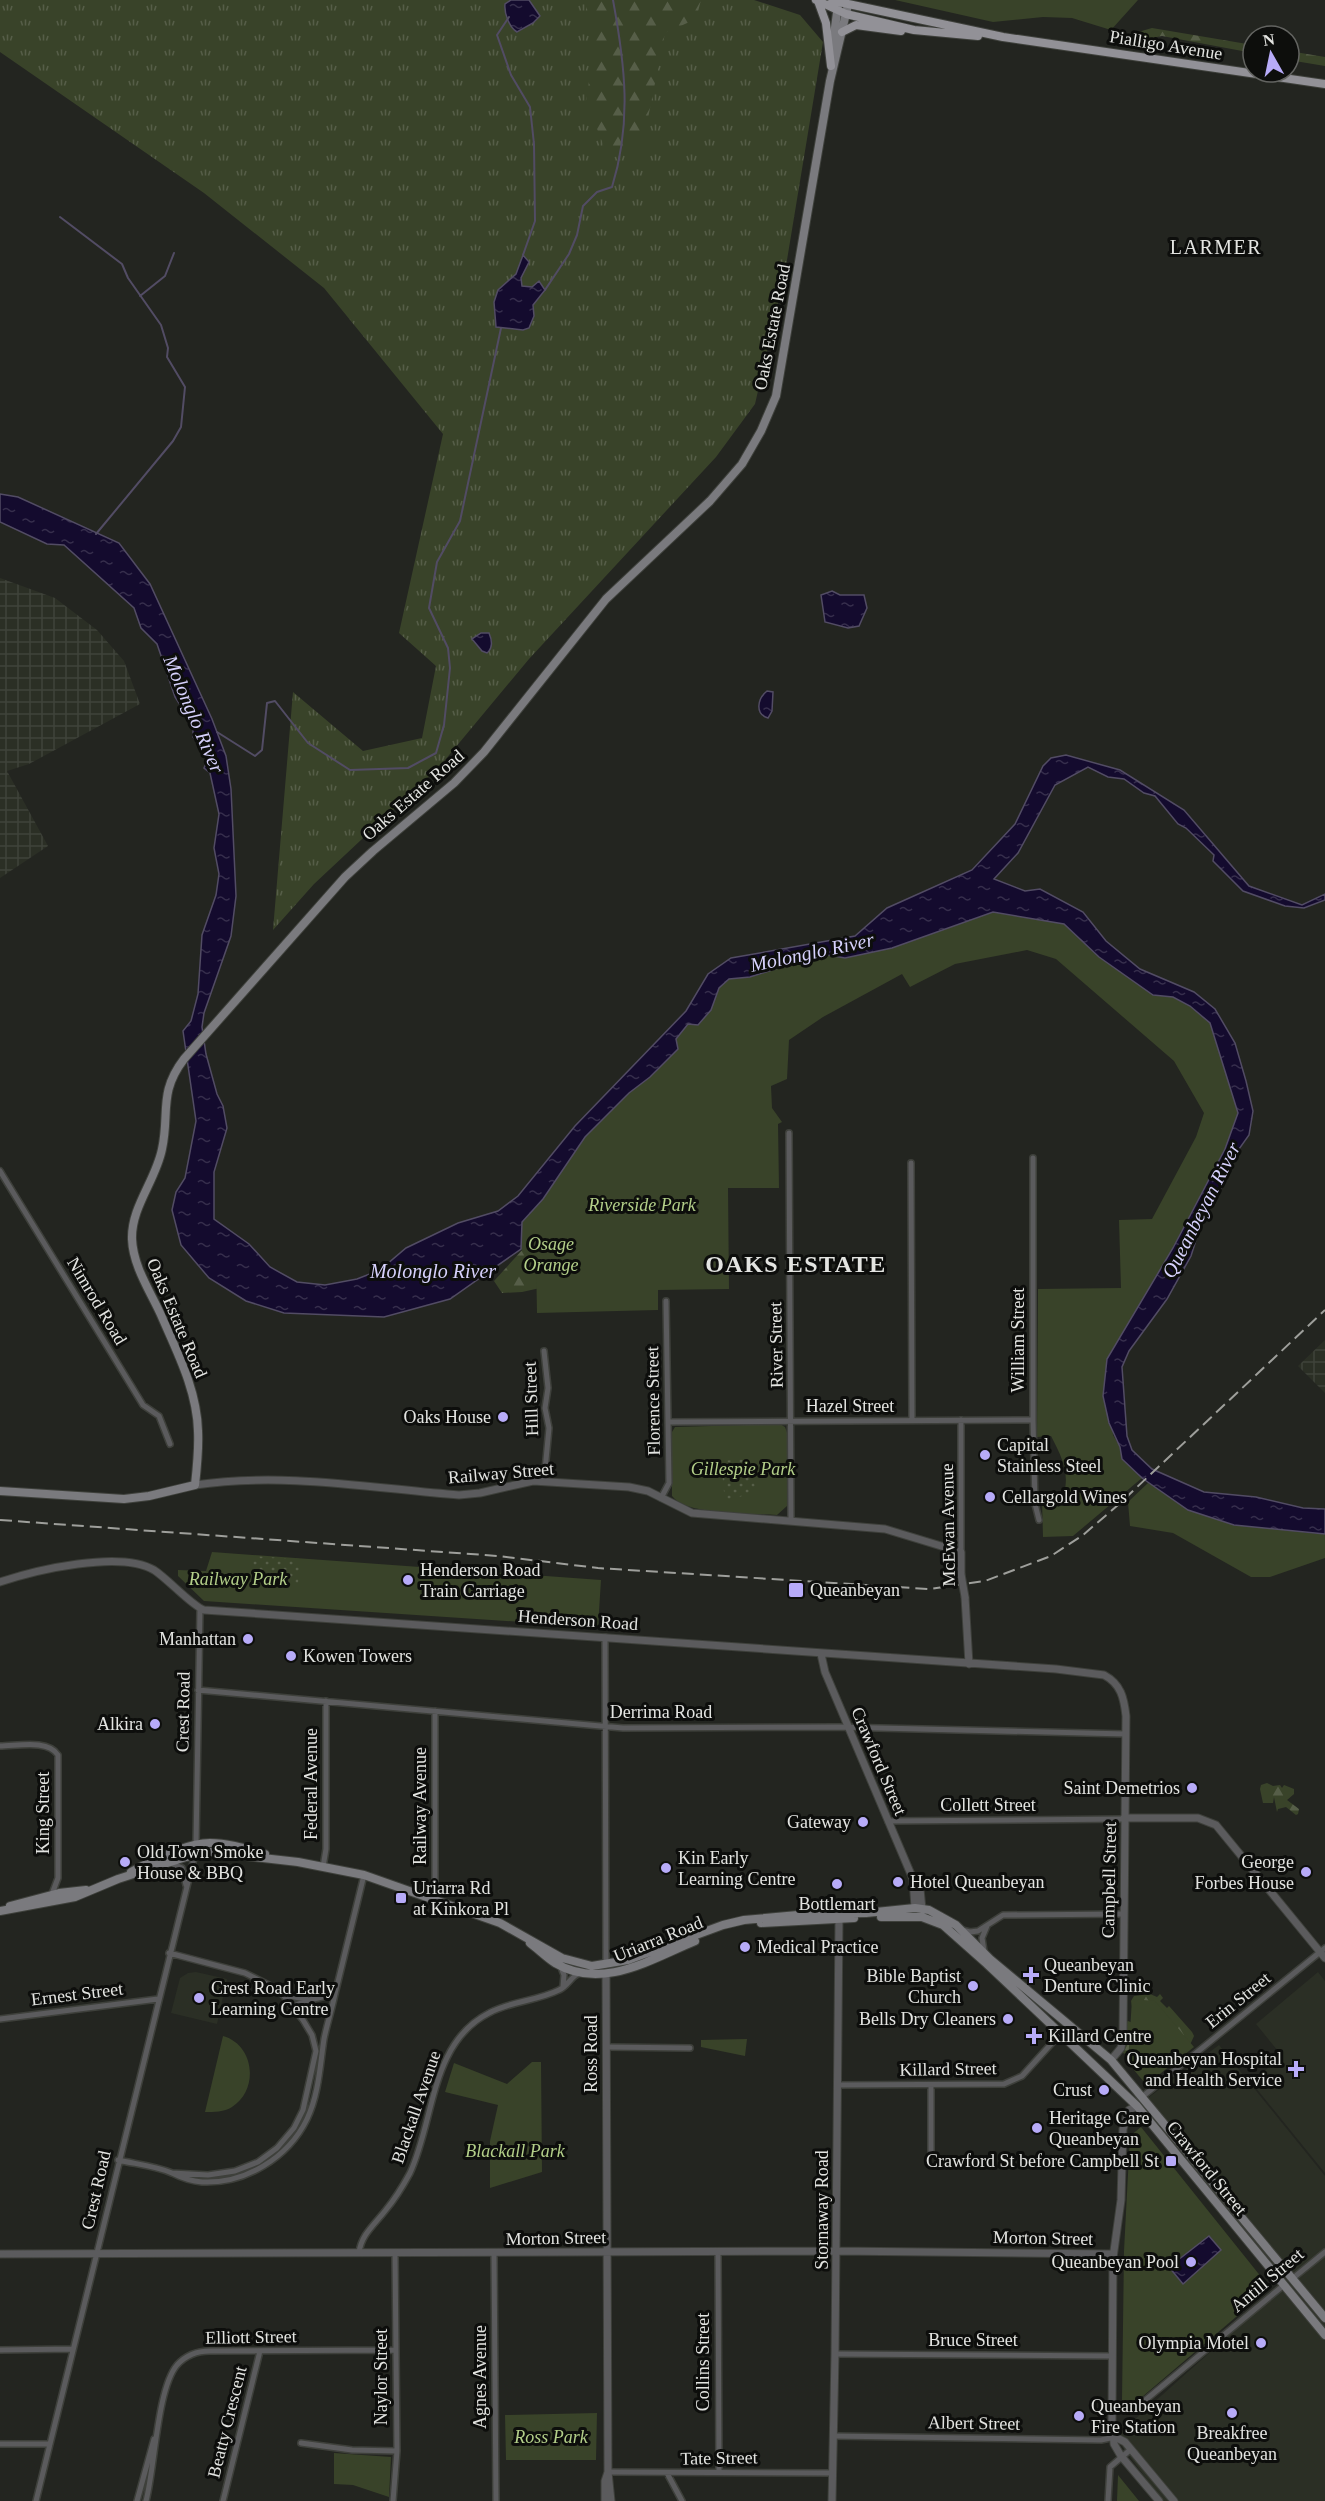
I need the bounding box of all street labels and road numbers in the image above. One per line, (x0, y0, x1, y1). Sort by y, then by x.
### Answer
street label: Pialligo Avenue (1108, 26, 1224, 64)
street label: Oaks Estate Road (750, 262, 794, 392)
street label: Oaks Estate Road (358, 745, 468, 845)
street label: Nimrod Road (63, 1254, 131, 1348)
street label: Oaks Estate Road (143, 1255, 211, 1381)
street label: William Street (1008, 1288, 1028, 1392)
street label: River Street (765, 1302, 787, 1388)
street label: Florence Street (642, 1346, 664, 1456)
street label: Hill Street (520, 1361, 542, 1437)
street label: Hazel Street (806, 1396, 894, 1416)
street label: Railway Street (447, 1458, 555, 1488)
street label: McEwan Avenue (937, 1463, 959, 1587)
street label: Henderson Road (517, 1606, 639, 1634)
street label: Crest Road (172, 1672, 194, 1752)
street label: Derrima Road (610, 1702, 712, 1722)
street label: Crawford Street (847, 1704, 911, 1818)
street label: Federal Avenue (301, 1728, 321, 1840)
street label: Railway Avenue (410, 1747, 430, 1865)
street label: King Street (33, 1772, 53, 1854)
street label: Collett Street (940, 1795, 1036, 1815)
street label: Campbell Street (1098, 1822, 1120, 1938)
street label: Uriarra Road (610, 1912, 706, 1966)
street label: Erin Street (1202, 1968, 1274, 2032)
street label: Ernest Street (30, 1978, 124, 2010)
street label: Ross Road (581, 2015, 601, 2093)
street label: Blackall Avenue (387, 2048, 445, 2166)
street label: Killard Street (899, 2058, 997, 2080)
street label: Crawford Street (1163, 2117, 1251, 2219)
street label: Crest Road (77, 2149, 115, 2231)
street label: Stornaway Road (812, 2150, 832, 2270)
street label: Morton Street (506, 2227, 606, 2249)
street label: Morton Street (993, 2227, 1093, 2249)
street label: Antill Street (1227, 2244, 1307, 2316)
street label: Collins Street (693, 2313, 713, 2411)
street label: Agnes Avenue (470, 2325, 490, 2429)
street label: Elliott Street (205, 2326, 297, 2348)
street label: Naylor Street (371, 2329, 391, 2425)
street label: Bruce Street (928, 2330, 1018, 2350)
street label: Beatty Crescent (203, 2364, 251, 2480)
street label: Albert Street (928, 2412, 1020, 2434)
street label: Tate Street (680, 2447, 758, 2469)

